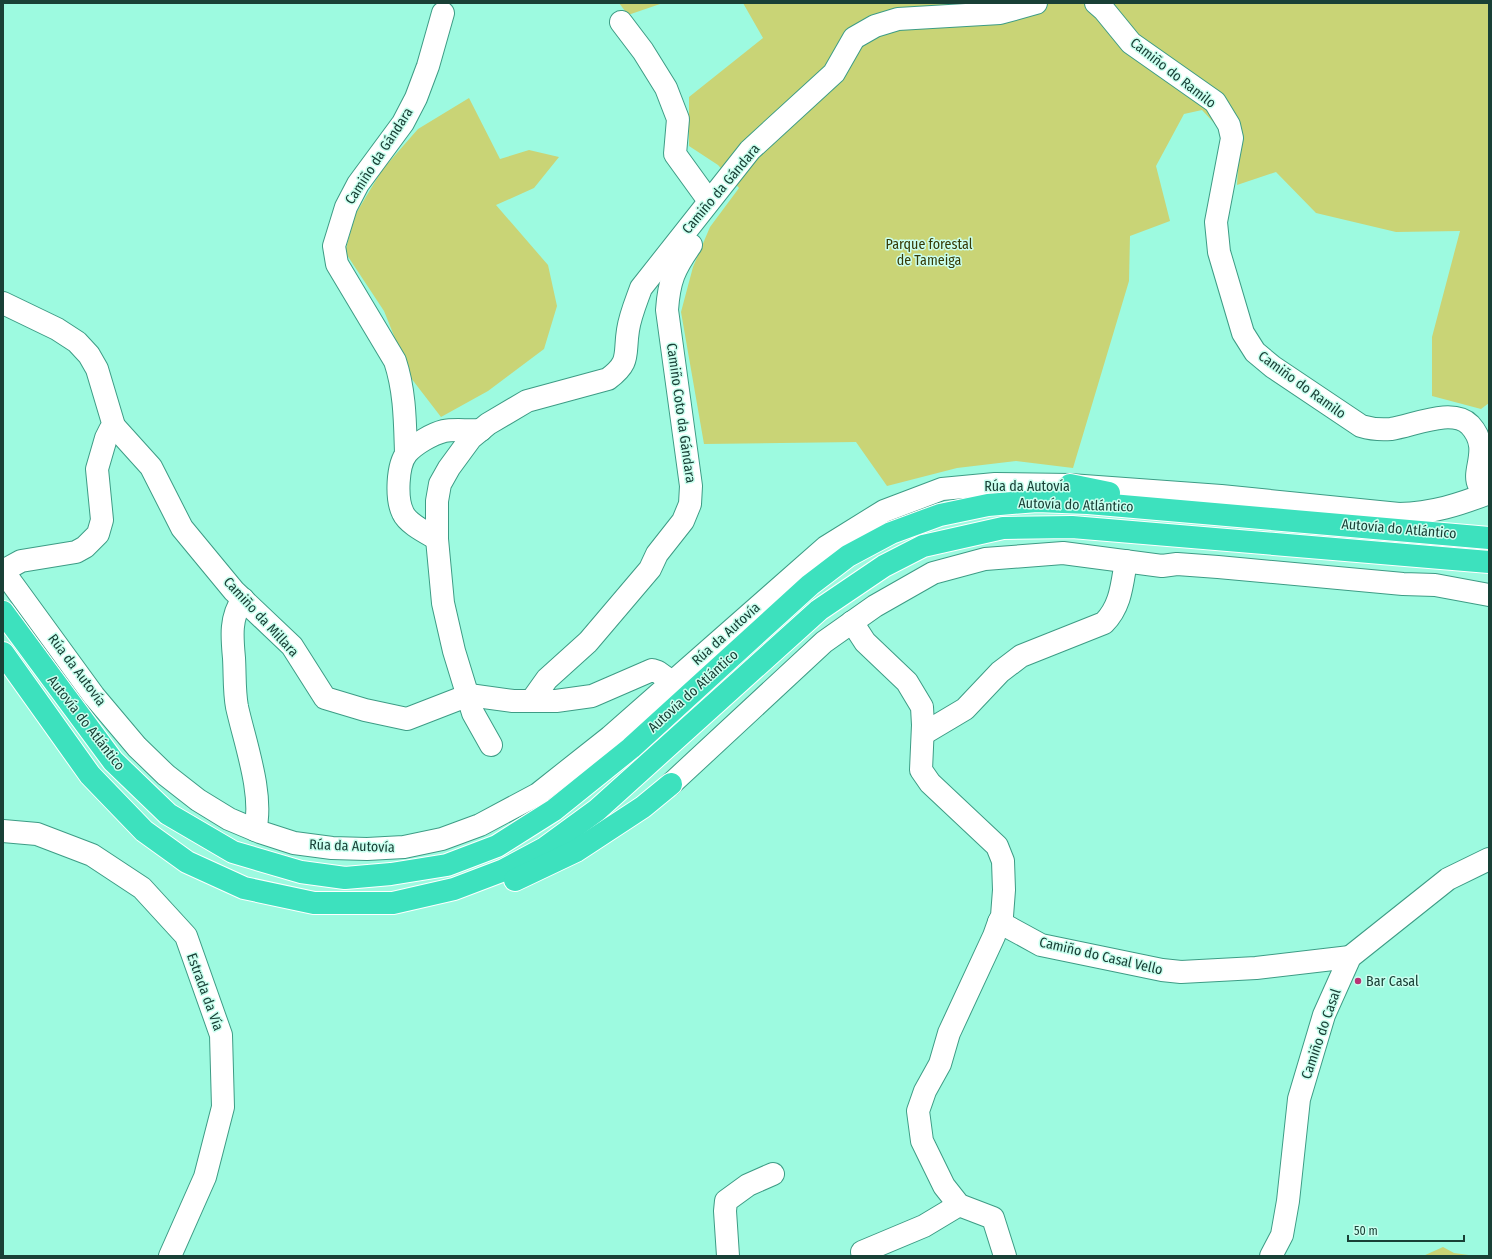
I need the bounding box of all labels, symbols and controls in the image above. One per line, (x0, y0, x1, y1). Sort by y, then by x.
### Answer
street label: Camiño do Ramilo (1127, 34, 1219, 112)
street label: Camiño da Gándara (341, 104, 417, 207)
street label: Camiño da Gándara (679, 141, 764, 237)
park label: Parque forestal de Tameiga (886, 236, 973, 269)
street label: Camiño Coto da Gándara (663, 342, 699, 484)
street label: Camiño do Ramilo (1255, 348, 1349, 422)
street label: Rúa da Autovía (984, 478, 1070, 495)
street label: Autovía do Atlántico (1018, 494, 1134, 516)
street label: Autovía do Atlántico (1341, 516, 1457, 542)
street label: Camiño da Millara (220, 574, 302, 660)
street label: Rúa da Autovía (688, 599, 764, 669)
street label: Rúa da Autovía (44, 631, 110, 709)
street label: Autovía do Atlántico (644, 646, 742, 736)
street label: Autovía do Atlántico (44, 672, 128, 774)
street label: Rúa da Autovía (309, 836, 395, 856)
street label: Camiño do Casal Vello (1038, 934, 1164, 978)
street label: Estrada da Vía (183, 951, 227, 1033)
place label: Bar Casal (1366, 973, 1419, 990)
marker: Bar Casal (1353, 976, 1363, 986)
street label: Camiño do Casal (1298, 986, 1344, 1081)
scale bar (1348, 1217, 1464, 1243)
text: 50 m (1354, 1224, 1378, 1238)

